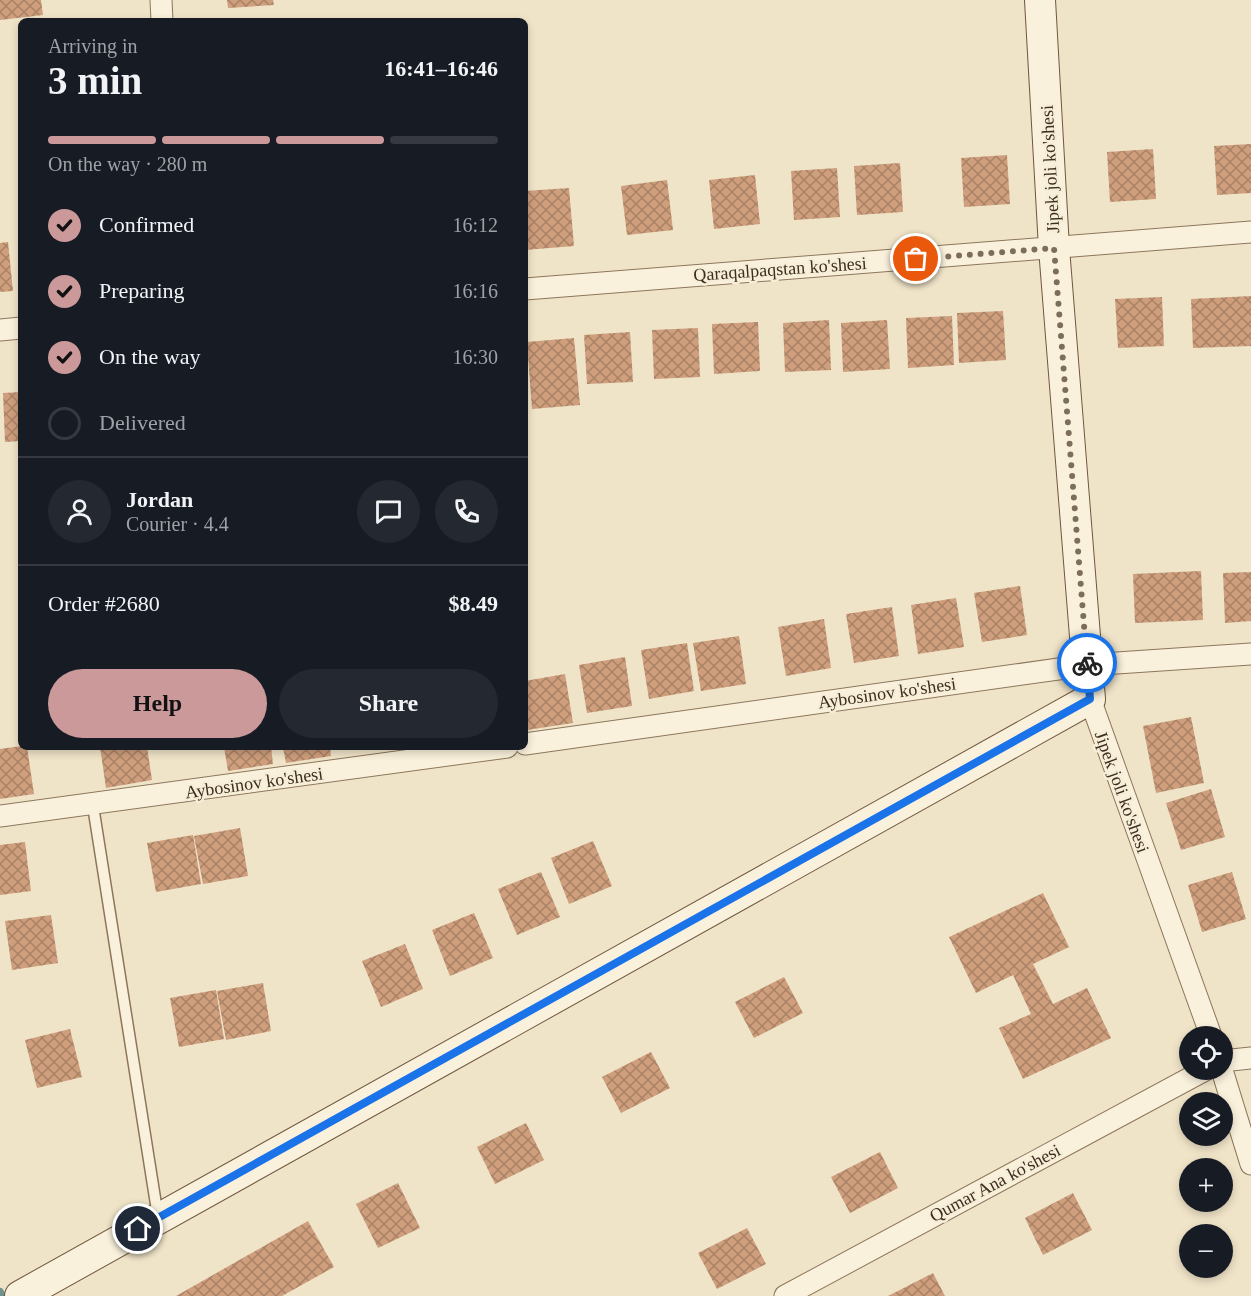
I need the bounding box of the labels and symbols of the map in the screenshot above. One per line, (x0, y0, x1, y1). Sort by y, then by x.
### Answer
street label: Jipek joli ko'shesi (1037, 104, 1063, 234)
pin (890, 233, 941, 284)
street label: Qaraqalpaqstan ko'shesi (693, 253, 867, 285)
courier (1057, 633, 1117, 693)
street label: Aybosinov ko'shesi (817, 673, 957, 713)
street label: Jipek joli ko'shesi (1091, 728, 1153, 856)
street label: Aybosinov ko'shesi (184, 763, 324, 803)
street label: Qumar Ana ko'shesi (926, 1140, 1064, 1226)
pin (112, 1203, 163, 1254)

